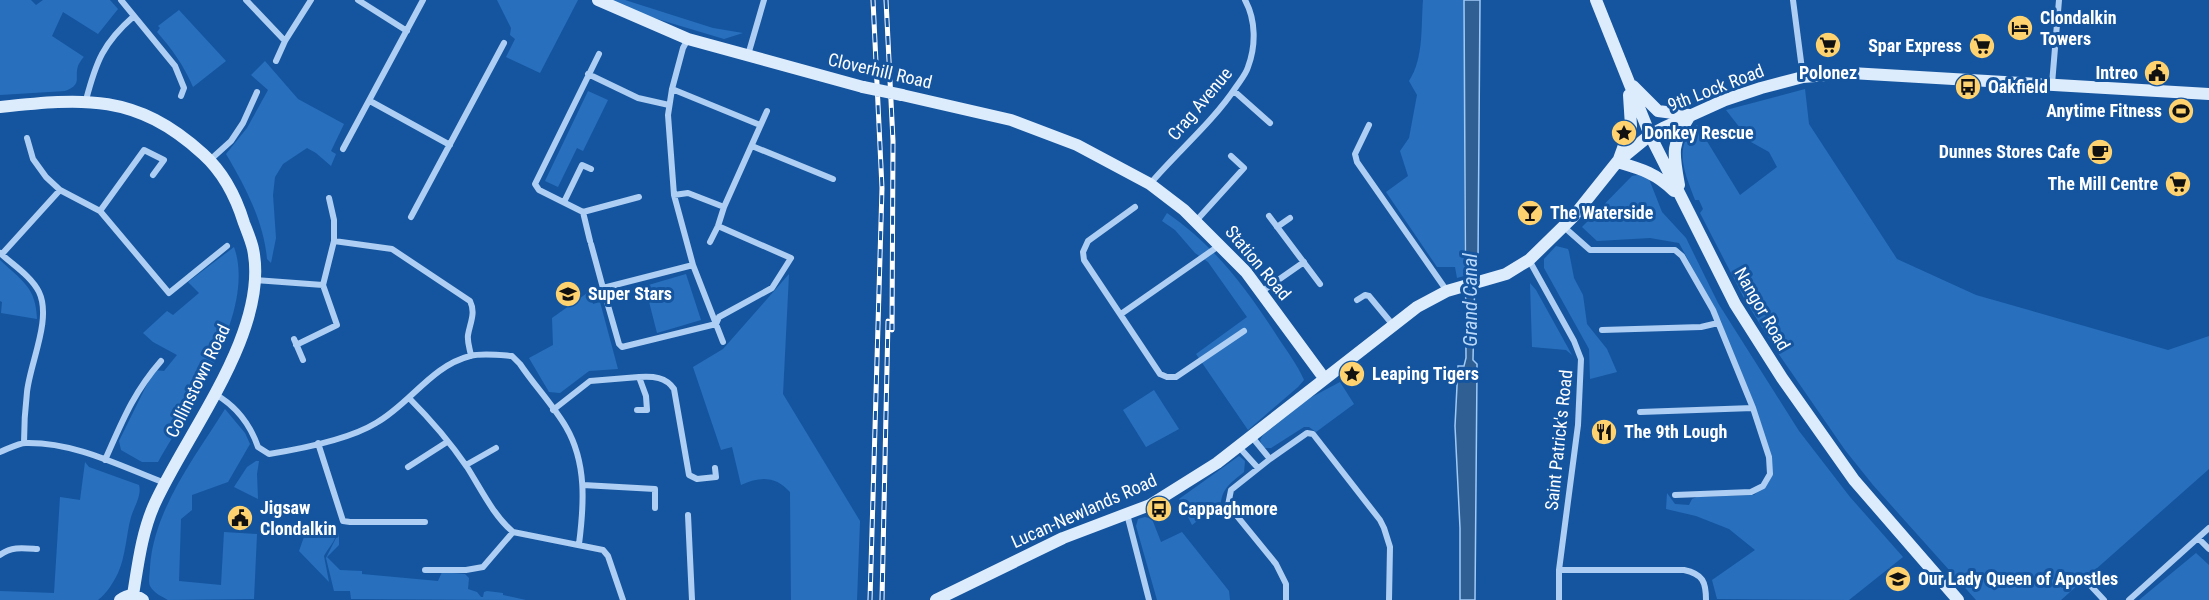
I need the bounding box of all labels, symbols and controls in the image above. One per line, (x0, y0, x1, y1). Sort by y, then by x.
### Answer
place label: Clondalkin Towers (2040, 7, 2117, 49)
hotel icon: Clondalkin Towers (2005, 13, 2035, 43)
supermarket icon: Polonez (1813, 30, 1843, 60)
supermarket icon: Spar Express (1967, 31, 1997, 61)
place label: Spar Express (1868, 35, 1962, 56)
street label: Cloverhill Road (826, 48, 934, 93)
public building icon: Intreo (2142, 58, 2172, 88)
street label: 9th Lock Road (1665, 60, 1767, 115)
place label: Polonez (1799, 62, 1857, 83)
place label: Intreo (2095, 62, 2138, 83)
street label: Crag Avenue (1163, 63, 1236, 144)
bus stop icon: Oakfield (1953, 72, 1983, 102)
place label: Oakfield (1988, 76, 2048, 97)
sports icon: Anytime Fitness (2166, 96, 2196, 126)
place label: Anytime Fitness (2046, 100, 2162, 121)
place icon: Donkey Rescue (1609, 118, 1639, 148)
place label: Donkey Rescue (1644, 122, 1754, 143)
cafe icon: Dunnes Stores Cafe (2085, 137, 2115, 167)
place label: Dunnes Stores Cafe (1939, 141, 2080, 162)
supermarket icon: The Mill Centre (2163, 169, 2193, 199)
place label: The Mill Centre (2048, 173, 2158, 194)
bar icon: The Waterside (1515, 198, 1545, 228)
place label: The Waterside (1550, 202, 1654, 223)
street label: Station Road (1221, 221, 1296, 304)
water label: Grand Canal (1458, 253, 1482, 347)
street label: Nangor Road (1730, 264, 1795, 354)
school or university icon: Super Stars (553, 279, 583, 309)
place label: Super Stars (588, 283, 672, 304)
street label: Collinstown Road (161, 321, 234, 441)
place icon: Leaping Tigers (1337, 359, 1367, 389)
place label: Leaping Tigers (1372, 363, 1479, 384)
street label: Saint Patrick's Road (1541, 369, 1576, 511)
restaurant icon: The 9th Lough (1589, 417, 1619, 447)
place label: The 9th Lough (1624, 421, 1727, 442)
street label: Lucan-Newlands Road (1008, 469, 1160, 552)
bus stop icon: Cappaghmore (1144, 494, 1174, 524)
place label: Jigsaw Clondalkin (260, 497, 337, 539)
place label: Cappaghmore (1178, 498, 1278, 519)
public building icon: Jigsaw Clondalkin (225, 503, 255, 533)
school or university icon: Our Lady Queen of Apostles (1883, 564, 1913, 594)
place label: Our Lady Queen of Apostles (1918, 568, 2118, 589)

